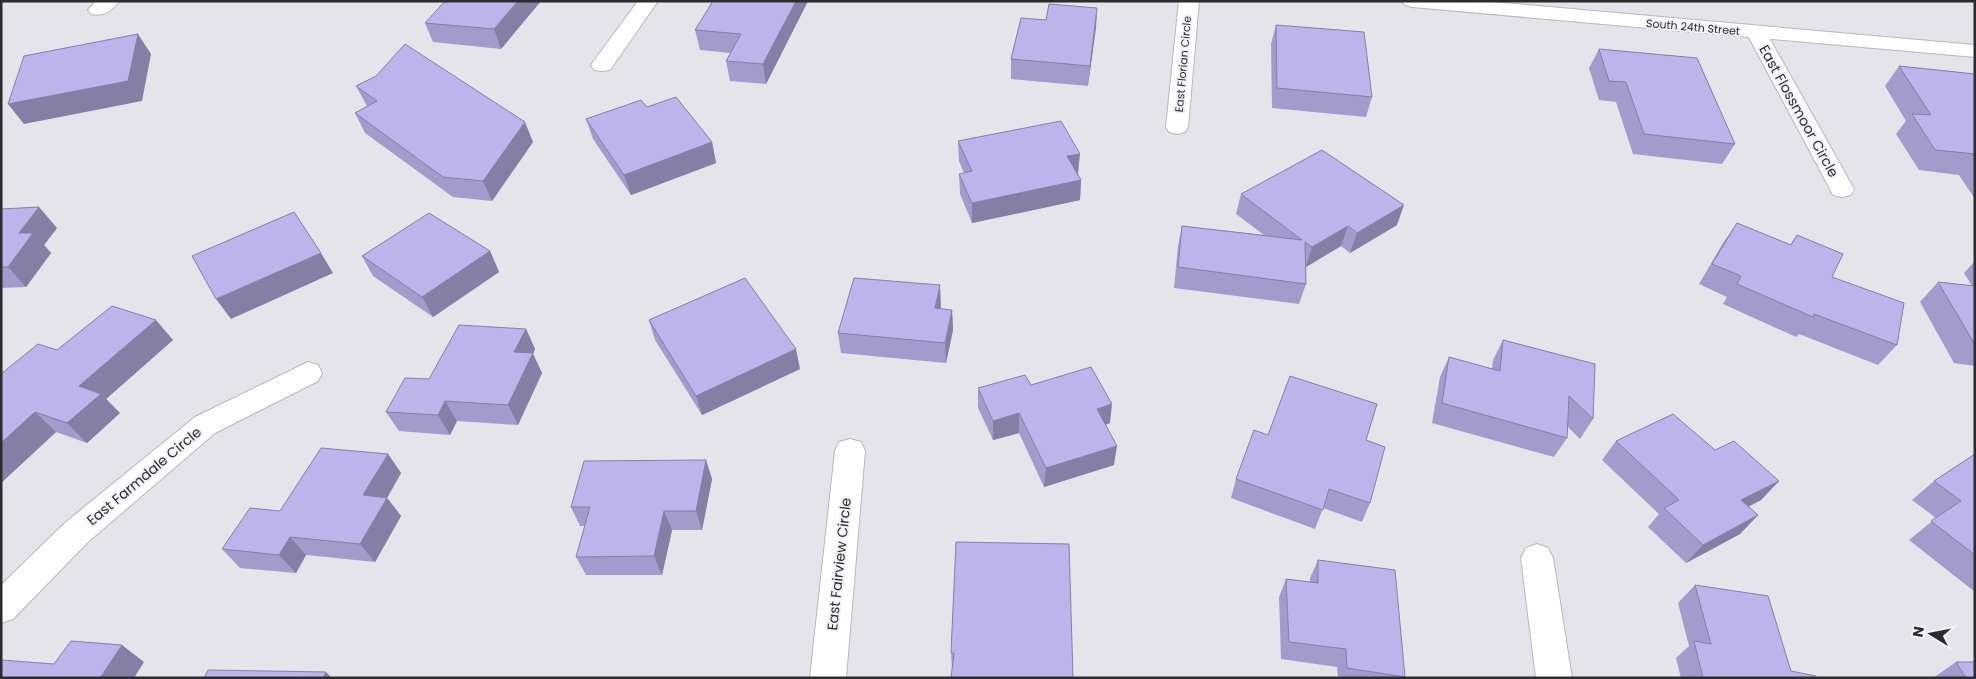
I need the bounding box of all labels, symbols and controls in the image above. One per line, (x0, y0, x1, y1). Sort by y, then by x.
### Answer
street label: East Florian Circle (1171, 15, 1195, 113)
street label: South 24th Street (1646, 15, 1740, 39)
street label: East Flossmoor Circle (1754, 41, 1844, 181)
street label: East Farmdale Circle (82, 422, 206, 530)
street label: East Fairview Circle (822, 496, 856, 631)
north arrow (1906, 609, 1956, 659)
text: N (1907, 625, 1929, 639)

